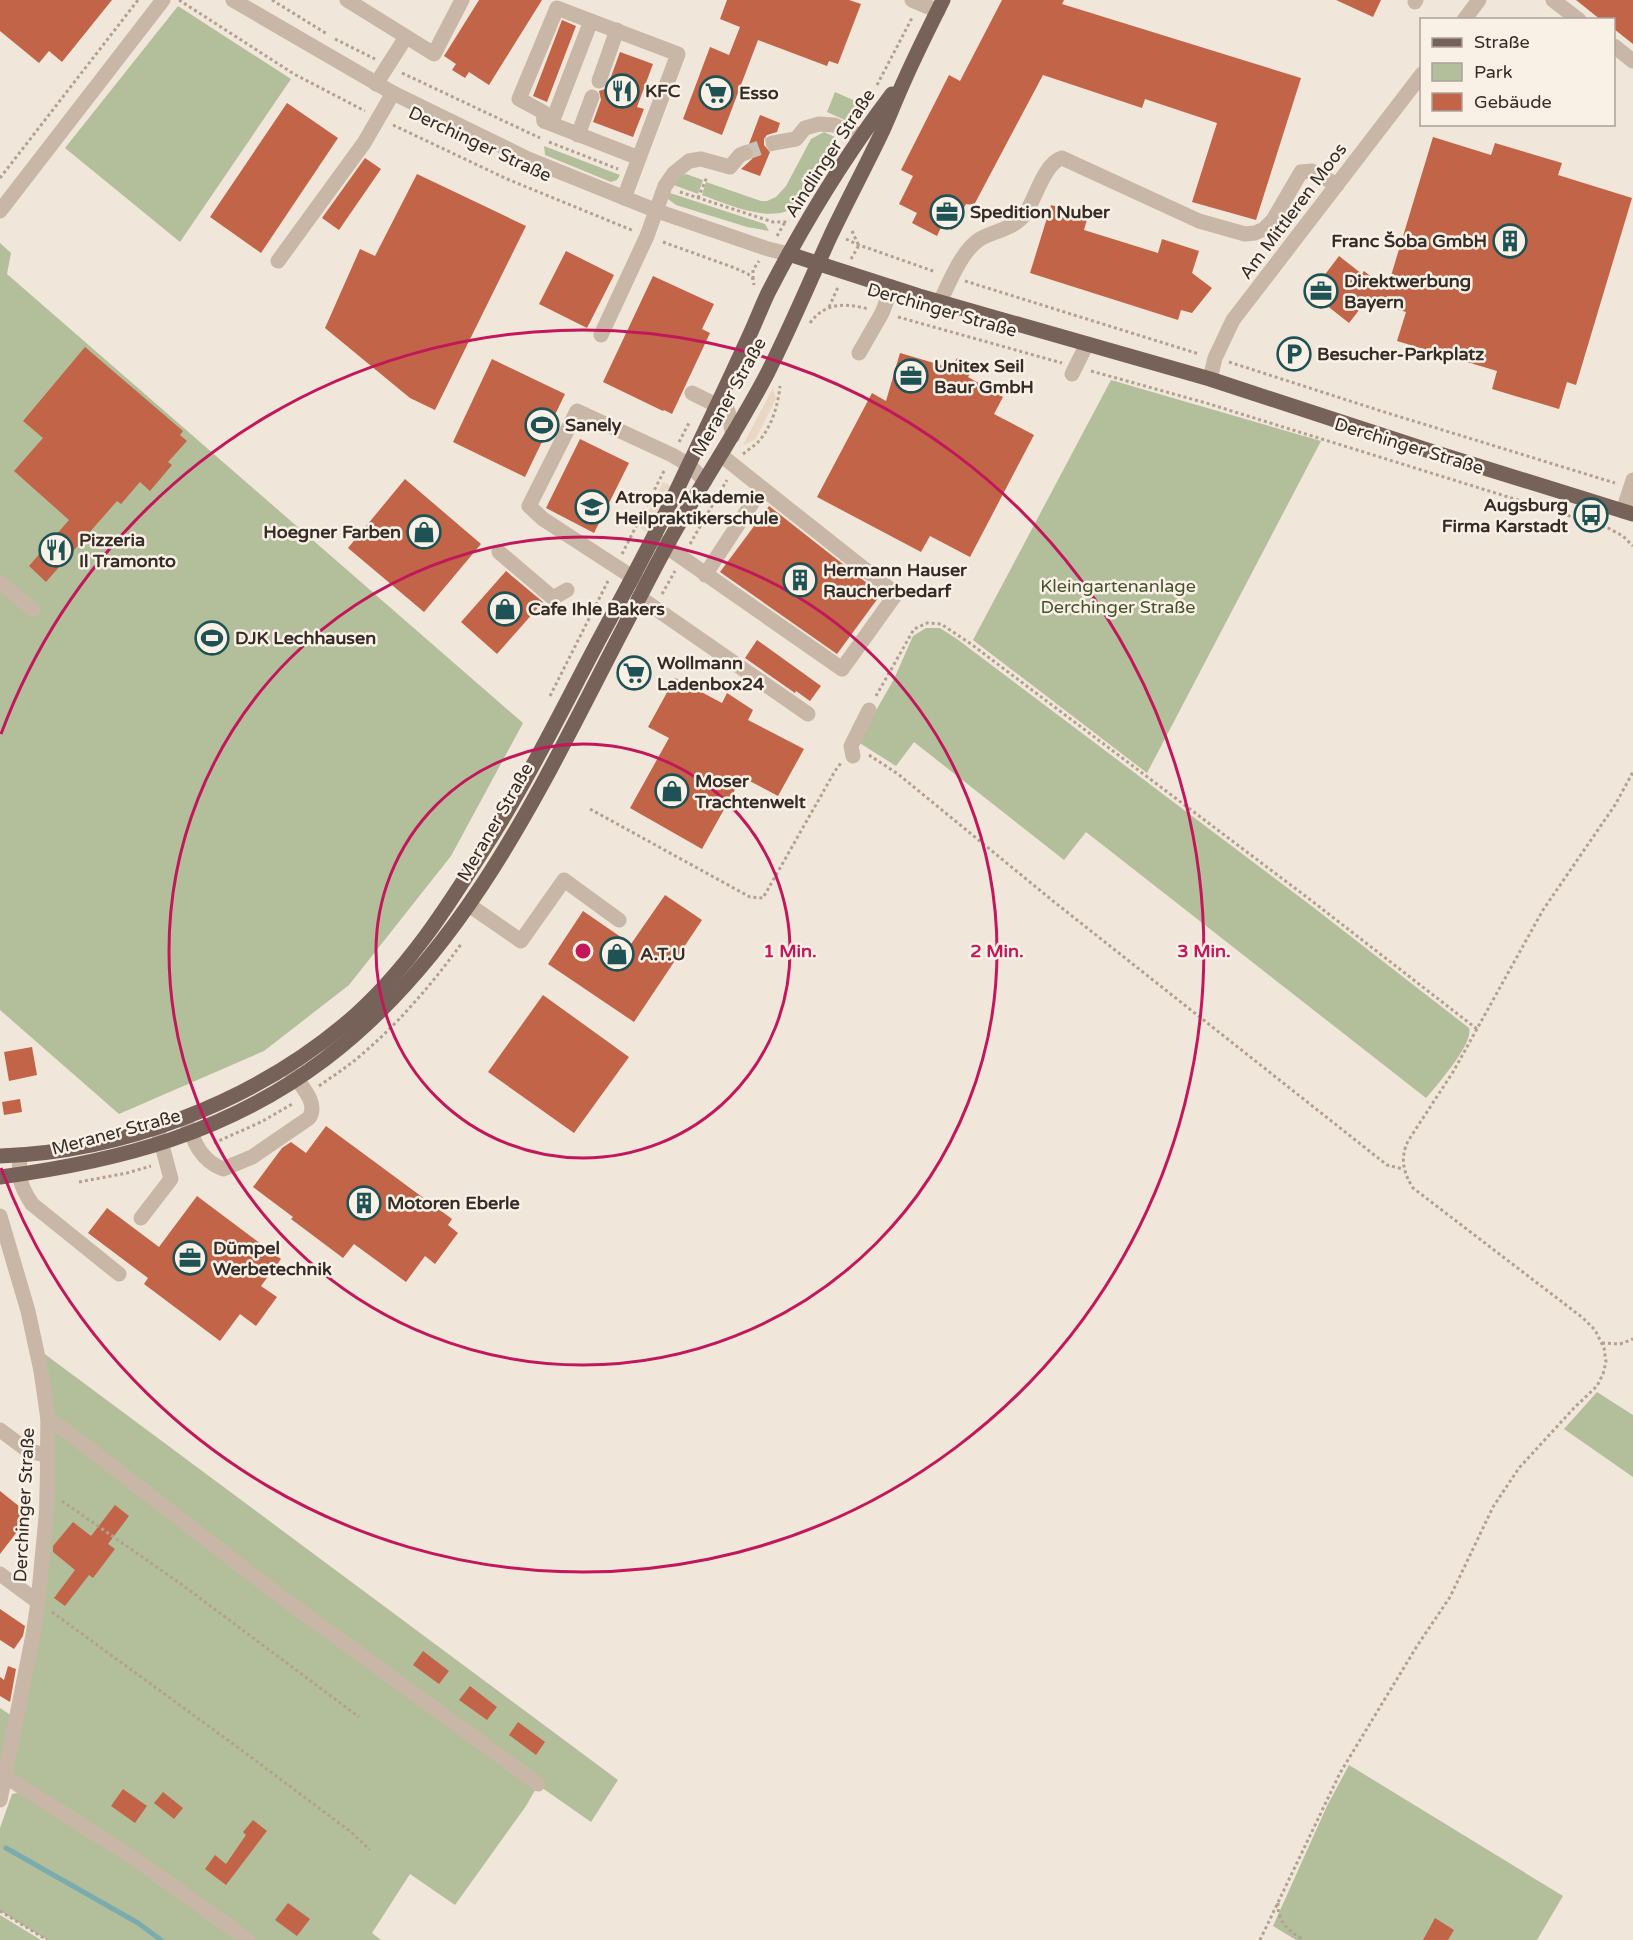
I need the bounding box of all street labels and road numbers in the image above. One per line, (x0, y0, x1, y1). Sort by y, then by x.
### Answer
street label: Aindlinger Straße (780, 85, 880, 221)
street label: Derchinger Straße (405, 101, 555, 187)
street label: Am Mittleren Moos (1235, 139, 1351, 283)
street label: Derchinger Straße (865, 278, 1019, 342)
street label: Meraner Straße (687, 334, 771, 460)
street label: Derchinger Straße (1332, 413, 1486, 479)
street label: Meraner Straße (452, 759, 538, 885)
street label: Meraner Straße (49, 1104, 183, 1160)
street label: Derchinger Straße (9, 1427, 39, 1583)

